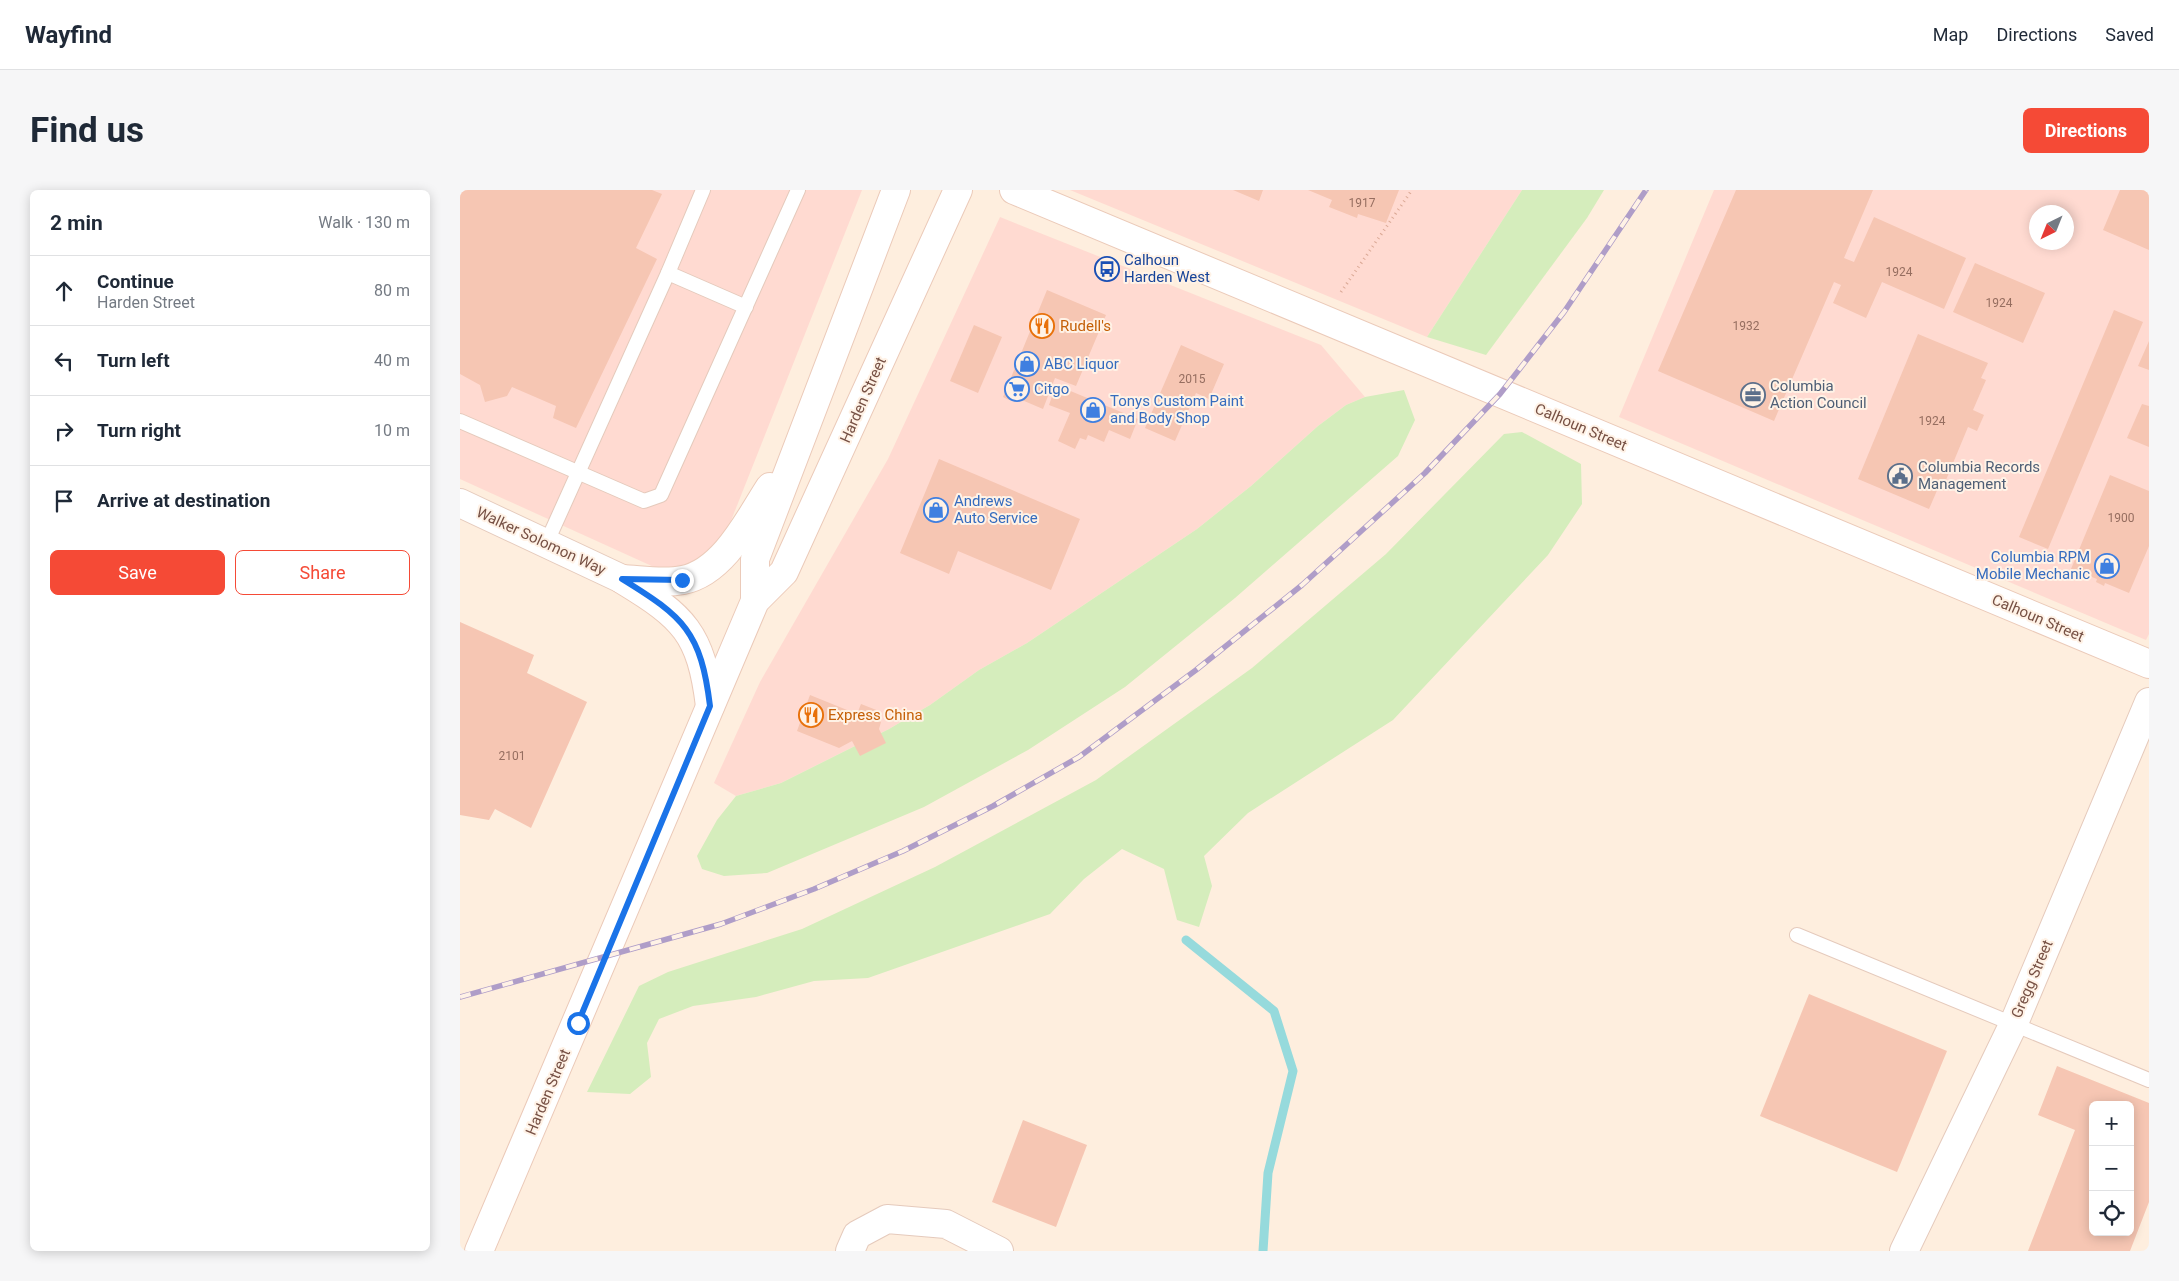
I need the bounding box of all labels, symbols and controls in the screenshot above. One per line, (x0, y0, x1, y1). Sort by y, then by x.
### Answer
text: Wayfind (25, 21, 112, 49)
text: Map (1933, 24, 1968, 45)
text: Directions (1996, 24, 2077, 45)
text: Saved (2105, 24, 2154, 45)
button: Directions (2023, 108, 2149, 153)
text: Find us (30, 110, 144, 151)
house number: 1917 (1349, 196, 1376, 210)
north arrow (2029, 205, 2074, 250)
text: 2 min (50, 211, 103, 235)
text: Walk · 130 m (318, 213, 410, 232)
place label: Calhoun Harden West (1124, 251, 1210, 286)
bus stop icon: Calhoun Harden West (1094, 256, 1120, 282)
house number: 1924 (1886, 265, 1913, 279)
text: Continue (97, 270, 174, 293)
icon: ahead (50, 277, 78, 305)
text: 80 m (374, 281, 410, 300)
text: Harden Street (97, 293, 195, 312)
house number: 1924 (1986, 296, 2013, 310)
restaurant icon: Rudell's (1029, 313, 1055, 339)
place label: Rudell's (1060, 317, 1111, 335)
house number: 1932 (1733, 319, 1760, 333)
icon: left (50, 347, 78, 375)
text: Turn left (97, 349, 170, 372)
text: 40 m (374, 351, 410, 370)
shop icon: ABC Liquor (1014, 351, 1040, 377)
street label: Harden Street (836, 354, 890, 446)
place label: ABC Liquor (1044, 355, 1119, 373)
house number: 2015 (1179, 372, 1206, 386)
supermarket icon: Citgo (1004, 376, 1030, 402)
place label: Columbia Action Council (1770, 377, 1867, 412)
place label: Citgo (1034, 380, 1069, 398)
office icon: Columbia Action Council (1740, 382, 1766, 408)
place label: Tonys Custom Paint and Body Shop (1110, 392, 1244, 427)
shop icon: Tonys Custom Paint and Body Shop (1080, 397, 1106, 423)
street label: Calhoun Street (1532, 400, 1630, 455)
house number: 1924 (1919, 414, 1946, 428)
icon: right (50, 417, 78, 445)
text: Turn right (97, 419, 181, 442)
text: 10 m (374, 421, 410, 440)
place label: Columbia Records Management (1918, 458, 2040, 493)
public building icon: Columbia Records Management (1887, 463, 1913, 489)
icon: arrive (50, 487, 78, 515)
text: Arrive at destination (97, 489, 270, 512)
place label: Andrews Auto Service (954, 492, 1038, 527)
shop icon: Andrews Auto Service (923, 497, 949, 523)
street label: Walker Solomon Way (473, 503, 609, 579)
house number: 1900 (2108, 511, 2135, 525)
place label: Columbia RPM Mobile Mechanic (1976, 548, 2090, 583)
button: Save (50, 550, 225, 595)
button: Share (235, 550, 410, 595)
shop icon: Columbia RPM Mobile Mechanic (2094, 553, 2120, 579)
route end (671, 569, 694, 592)
street label: Calhoun Street (1989, 591, 2087, 646)
restaurant icon: Express China (798, 702, 824, 728)
place label: Express China (828, 706, 923, 724)
house number: 2101 (499, 749, 525, 763)
street label: Gregg Street (2007, 937, 2057, 1021)
route start (567, 1012, 590, 1035)
street label: Harden Street (522, 1046, 574, 1138)
map controls (2089, 1101, 2134, 1236)
button: + (2089, 1101, 2134, 1146)
button: − (2089, 1146, 2134, 1191)
button: locate (2089, 1191, 2134, 1236)

